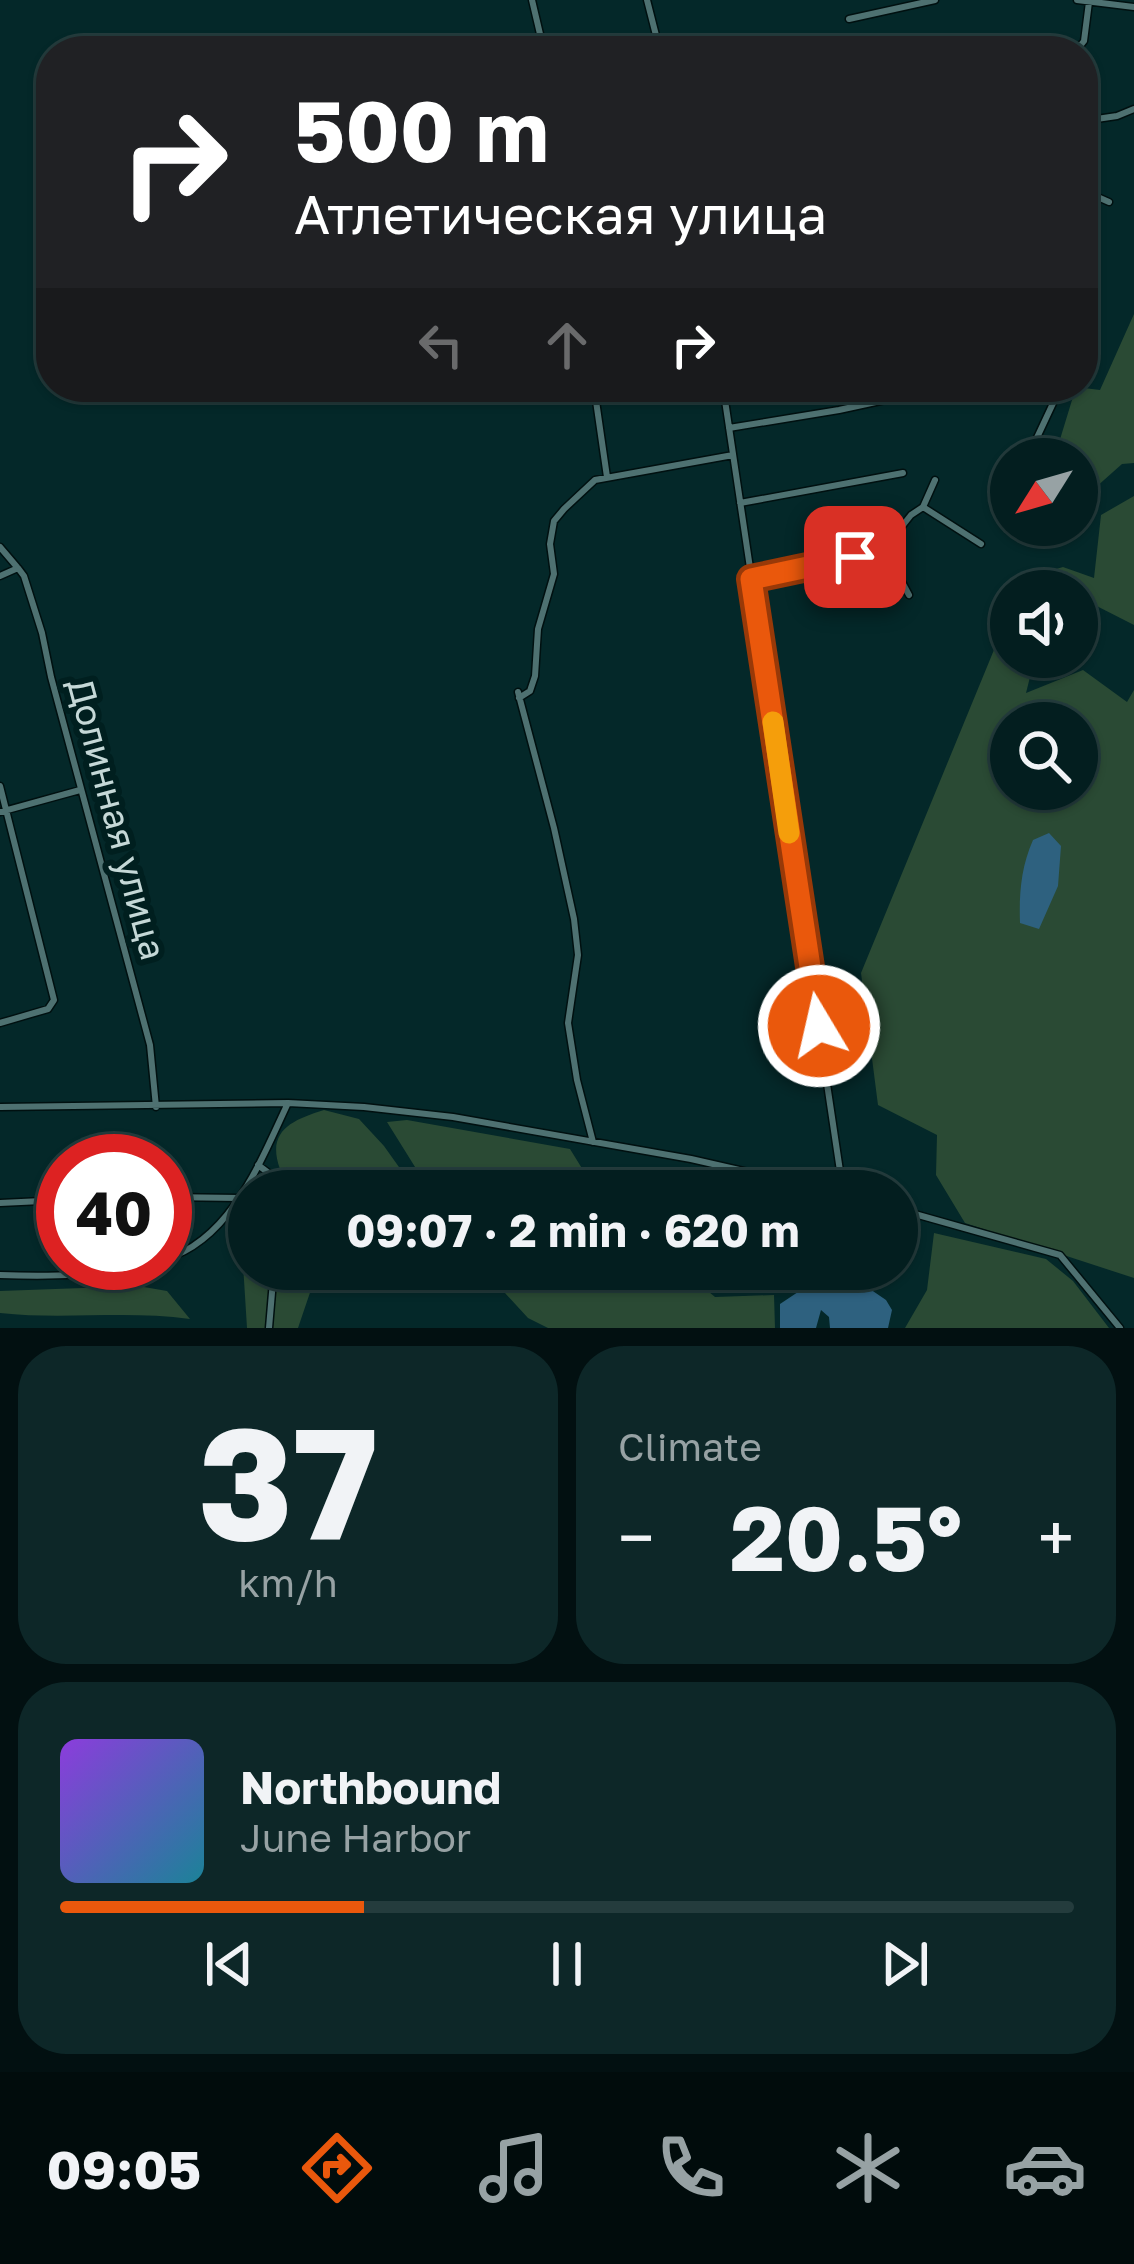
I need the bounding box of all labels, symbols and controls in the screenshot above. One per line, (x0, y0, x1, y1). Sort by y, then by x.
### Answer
text: 500 m (294, 80, 549, 180)
icon: right (96, 84, 252, 240)
text: Атлетическая улица (294, 181, 827, 246)
icon: left (408, 312, 474, 378)
icon: ahead (534, 312, 600, 378)
icon: right (660, 312, 726, 378)
north arrow (990, 438, 1098, 546)
map controls (990, 438, 1098, 810)
pin (804, 506, 906, 608)
icon: arrive (822, 524, 888, 590)
button: sound (990, 570, 1098, 678)
street label: Долинная улица (59, 674, 176, 964)
button: search (990, 702, 1098, 810)
position arrow (756, 963, 882, 1089)
speed limit sign: 40 (36, 1134, 192, 1290)
text: 09:07 · 2 min · 620 m (346, 1203, 800, 1257)
text: 37 (198, 1387, 378, 1574)
text: Climate (618, 1423, 762, 1470)
text: 20.5° (730, 1483, 962, 1591)
text: − (618, 1497, 654, 1577)
text: + (1038, 1497, 1074, 1577)
text: km/h (238, 1559, 338, 1606)
text: Northbound (240, 1760, 501, 1814)
text: June Harbor (240, 1814, 471, 1861)
icon: previous (196, 1931, 262, 1997)
icon: pause (534, 1931, 600, 1997)
icon: next (872, 1931, 938, 1997)
icon: directions (295, 2126, 379, 2210)
icon: music (472, 2126, 556, 2210)
icon: phone (649, 2126, 733, 2210)
icon: climate (826, 2126, 910, 2210)
icon: car (1003, 2126, 1087, 2210)
text: 09:05 (47, 2136, 201, 2201)

